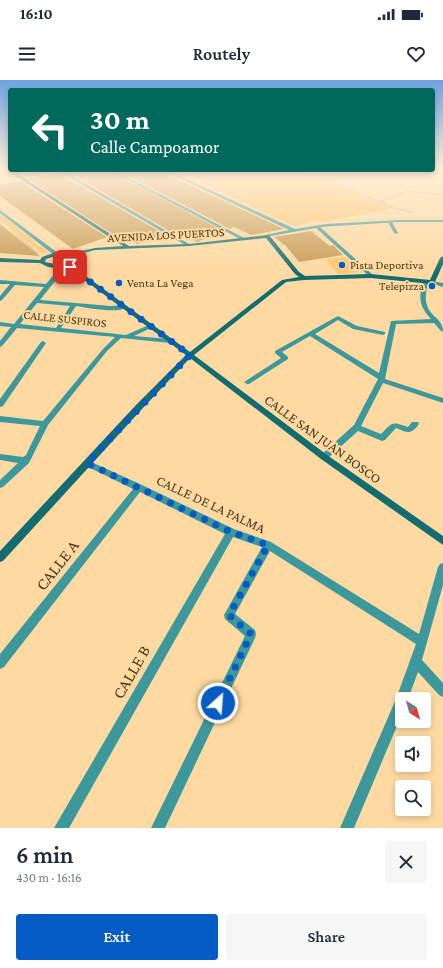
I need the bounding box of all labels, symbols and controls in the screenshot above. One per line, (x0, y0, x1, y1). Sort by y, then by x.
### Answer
text: 16:10 (20, 6, 53, 22)
icon: menu (16, 43, 38, 65)
icon: heart (405, 43, 427, 65)
text: Routely (193, 44, 250, 64)
icon: left (24, 104, 76, 156)
text: 30 m (90, 104, 150, 135)
text: Calle Campoamor (90, 137, 219, 157)
street label: AVENIDA LOS PUERTOS (107, 225, 225, 245)
pin (53, 250, 87, 284)
icon: arrive (59, 256, 81, 278)
place label: Pista Deportiva (350, 258, 424, 272)
marker: Pista Deportiva (337, 260, 347, 270)
place label: Venta La Vega (127, 276, 194, 290)
marker: Venta La Vega (114, 278, 124, 288)
place label: Telepizza (379, 279, 424, 293)
marker: Telepizza (427, 281, 437, 291)
street label: CALLE SUSPIROS (23, 308, 108, 330)
street label: CALLE SAN JUAN BOSCO (261, 391, 385, 487)
street label: CALLE DE LA PALMA (154, 472, 268, 536)
street label: CALLE A (32, 536, 83, 594)
street label: CALLE B (109, 642, 154, 702)
position arrow (197, 682, 239, 724)
north arrow (395, 692, 431, 728)
map controls (395, 692, 431, 816)
button: sound (395, 736, 431, 772)
button: search (395, 780, 431, 816)
text: 6 min (16, 841, 73, 868)
button: close (385, 841, 427, 883)
text: 430 m · 16:16 (16, 870, 82, 885)
button: Exit (16, 914, 218, 960)
button: Share (226, 914, 427, 960)

